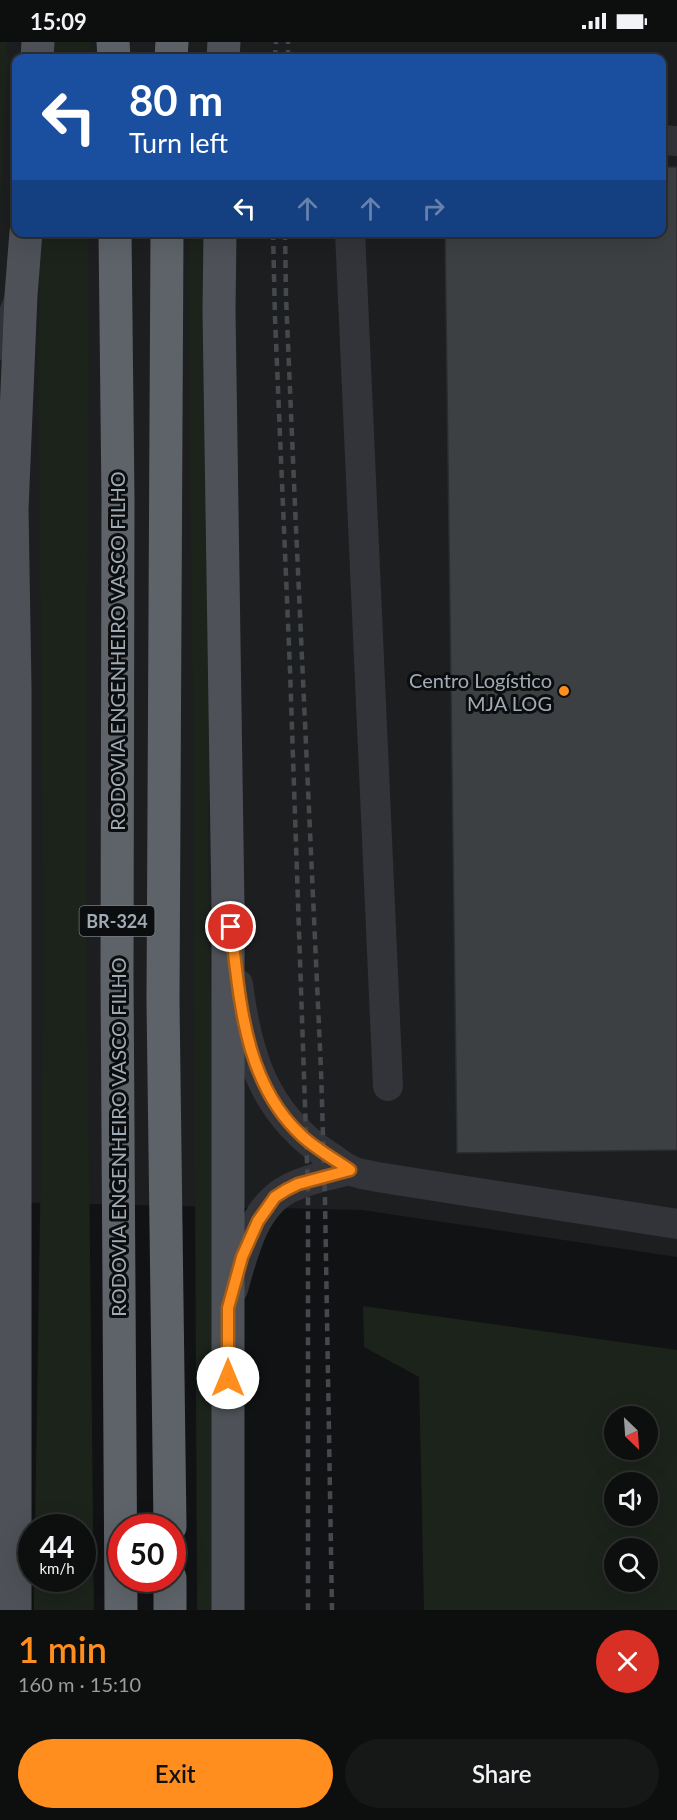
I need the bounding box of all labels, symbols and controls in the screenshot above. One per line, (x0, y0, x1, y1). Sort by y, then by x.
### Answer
text: 15:09 (30, 8, 87, 35)
text: 80 m (129, 75, 223, 125)
icon: left (30, 78, 108, 156)
text: Turn left (129, 126, 228, 159)
icon: left (228, 192, 261, 225)
icon: ahead (291, 192, 324, 225)
icon: ahead (354, 192, 387, 225)
icon: right (417, 192, 450, 225)
street label: RODOVIA ENGENHEIRO VASCO FILHO (105, 471, 129, 831)
place label: Centro Logístico MJA LOG (409, 668, 552, 715)
marker: Centro Logístico MJA LOG (557, 684, 571, 698)
pin (205, 901, 256, 952)
road number: BR-324 (80, 906, 154, 936)
icon: arrive (214, 910, 247, 943)
street label: RODOVIA ENGENHEIRO VASCO FILHO (106, 957, 130, 1317)
position arrow (196, 1346, 260, 1410)
north arrow (604, 1406, 658, 1460)
map controls (604, 1406, 658, 1592)
button: sound (604, 1472, 658, 1526)
speed limit sign: 50 (108, 1514, 186, 1592)
text: 44 (40, 1528, 74, 1564)
button: search (604, 1538, 658, 1592)
text: km/h (39, 1559, 75, 1577)
text: 1 min (18, 1627, 107, 1671)
button: close (596, 1630, 659, 1693)
text: 160 m · 15:10 (18, 1672, 141, 1696)
button: Exit (18, 1739, 333, 1808)
button: Share (345, 1739, 659, 1808)

